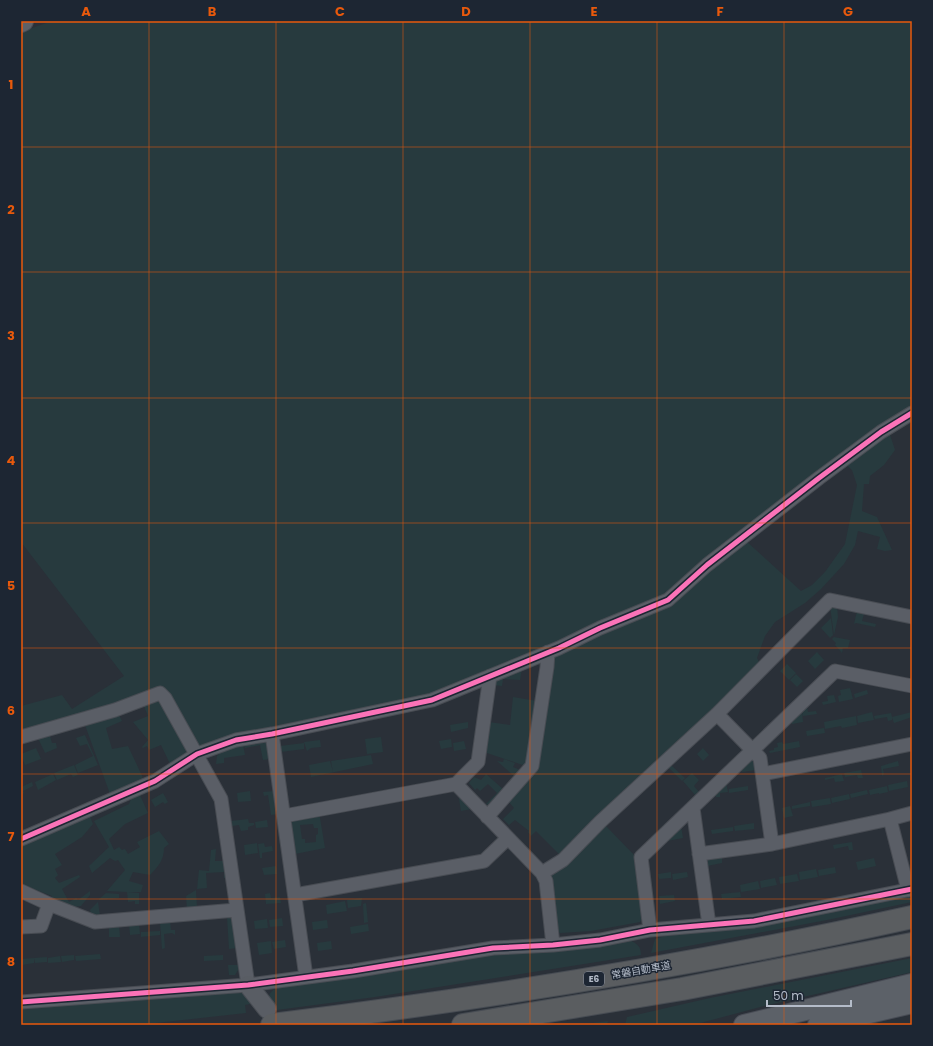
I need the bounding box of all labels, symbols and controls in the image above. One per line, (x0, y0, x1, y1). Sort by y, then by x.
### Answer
text: A (81, 2, 91, 21)
text: B (208, 2, 217, 21)
text: C (335, 2, 345, 21)
text: D (461, 2, 471, 21)
text: E (590, 2, 598, 21)
text: F (716, 2, 724, 21)
text: G (843, 2, 853, 21)
text: 1 (9, 75, 13, 94)
text: 2 (7, 200, 15, 219)
text: 3 (7, 326, 15, 345)
text: 4 (7, 451, 16, 470)
text: 5 (7, 576, 15, 595)
text: 6 (7, 701, 15, 720)
text: 7 (8, 827, 15, 846)
text: 8 (7, 952, 15, 971)
street label: 常磐自動車道 (610, 957, 672, 983)
road number: E6 (584, 972, 604, 986)
scale bar (767, 982, 851, 1008)
text: 50 m (773, 987, 804, 1004)

